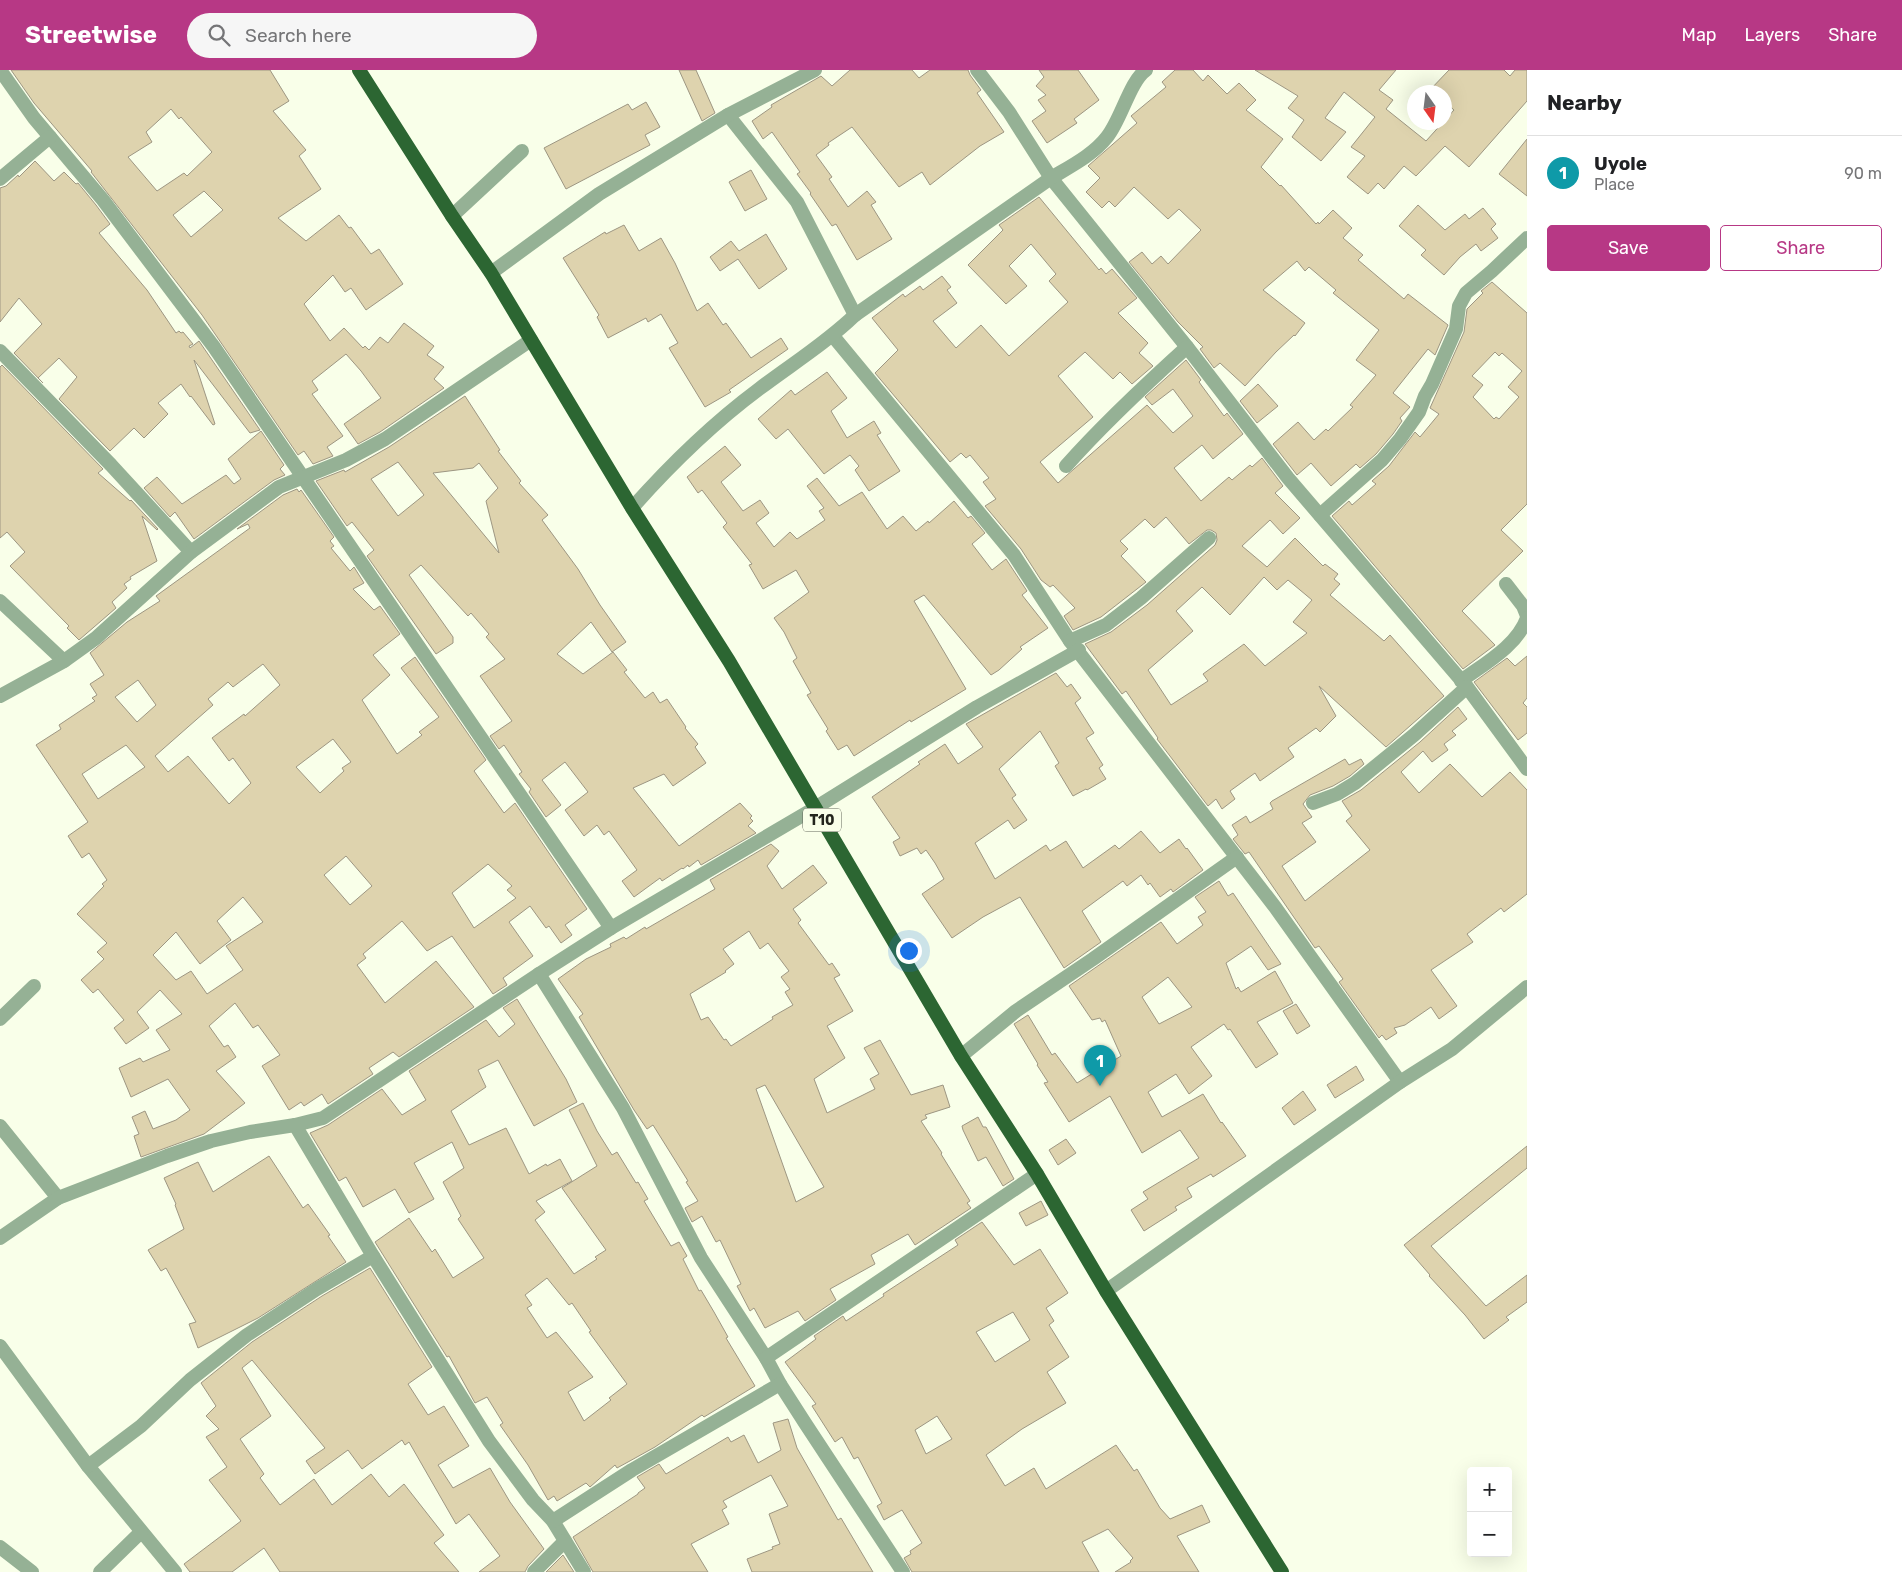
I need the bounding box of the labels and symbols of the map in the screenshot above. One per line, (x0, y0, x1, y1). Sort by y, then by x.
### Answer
north arrow (1407, 85, 1452, 130)
road number: T10 (803, 808, 841, 832)
your location (896, 938, 922, 964)
pin: 1 (1084, 1045, 1116, 1086)

